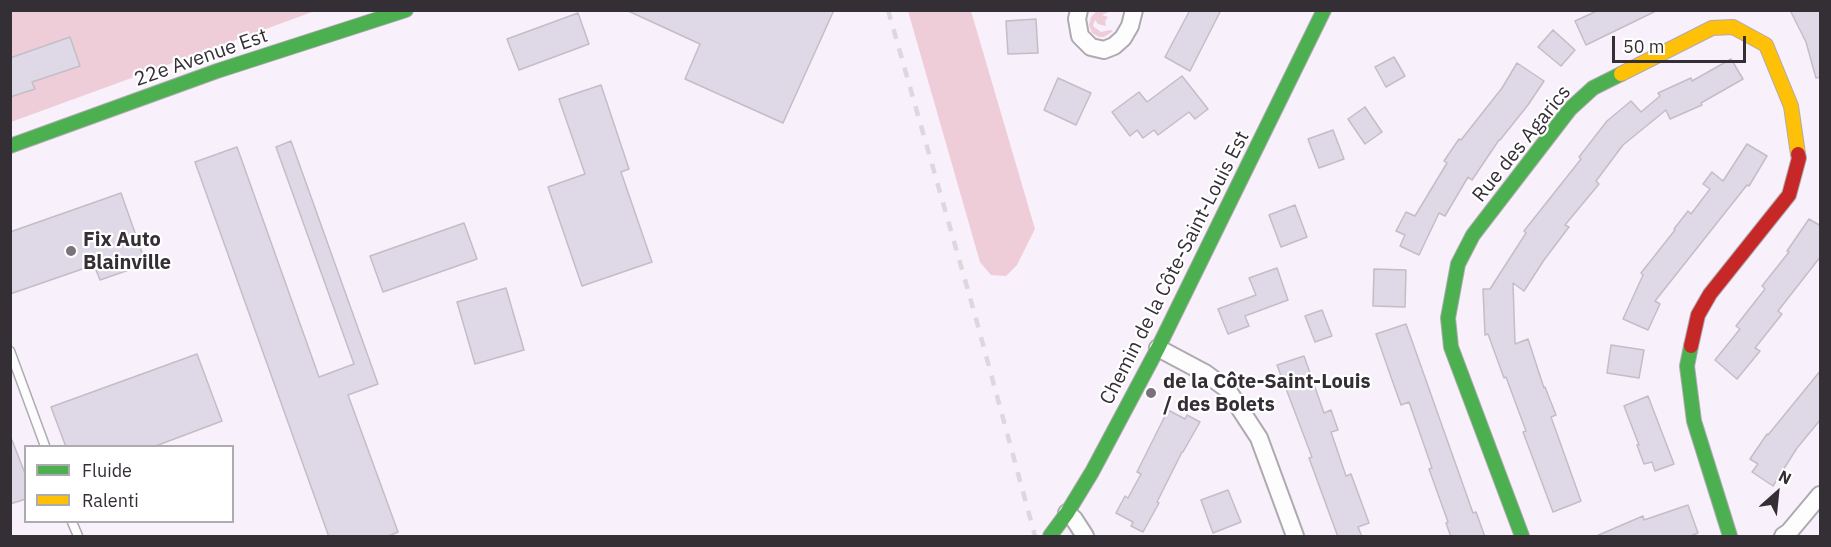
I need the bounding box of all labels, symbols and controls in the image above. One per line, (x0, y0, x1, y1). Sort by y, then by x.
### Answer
street label: 22e Avenue Est (131, 24, 271, 92)
scale bar (1615, 24, 1748, 62)
text: 50 m (1623, 35, 1665, 58)
street label: Rue des Agarics (1468, 81, 1576, 207)
street label: Chemin de la Côte-Saint-Louis Est (1095, 127, 1255, 409)
place label: Fix Auto Blainville (83, 228, 171, 275)
marker: Fix Auto Blainville (64, 244, 78, 258)
place label: de la Côte-Saint-Louis / des Bolets (1163, 370, 1371, 417)
marker: de la Côte-Saint-Louis / des Bolets (1144, 386, 1158, 400)
legend (24, 445, 234, 523)
text: Fluide (82, 459, 132, 482)
north arrow (1747, 463, 1807, 523)
text: N (1775, 465, 1795, 489)
text: Ralenti (82, 489, 139, 512)

